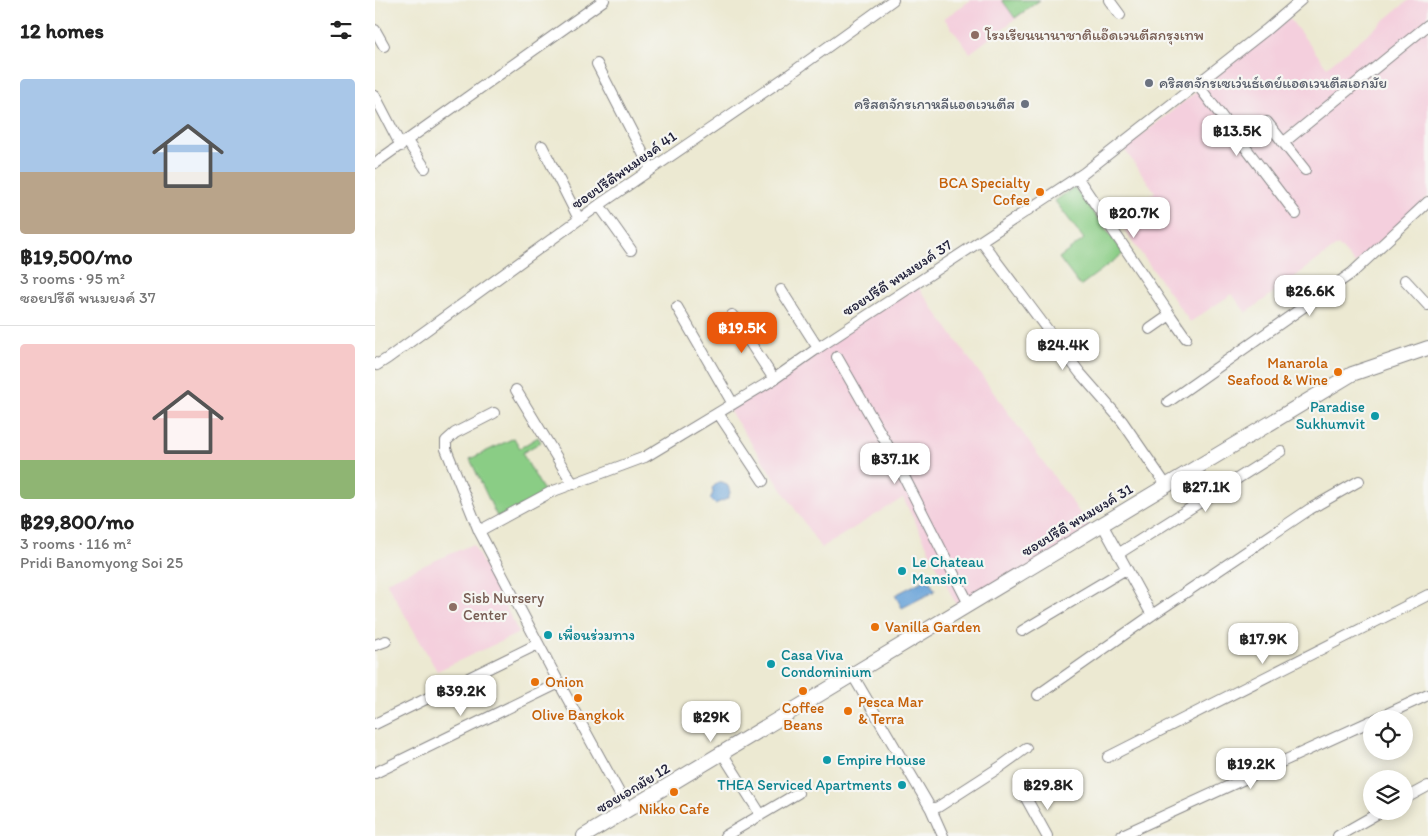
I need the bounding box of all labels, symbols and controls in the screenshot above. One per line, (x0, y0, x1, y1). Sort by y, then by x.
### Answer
icon: filters (327, 16, 355, 44)
text: 12 homes (20, 18, 104, 43)
place label: โรงเรียนนานาชาติแอ๊ดเวนตีสกรุงเทพ (984, 26, 1204, 45)
marker: โรงเรียนนานาชาติแอ๊ดเวนตีสกรุงเทพ (969, 29, 981, 41)
place label: คริสตจักรเซเว่นธ์เดย์แอดเวนตีสเอกมัย (1159, 74, 1387, 92)
marker: คริสตจักรเซเว่นธ์เดย์แอดเวนตีสเอกมัย (1143, 77, 1155, 89)
place label: คริสตจักรเกาหลีแอดเวนตีส (854, 95, 1015, 113)
marker: คริสตจักรเกาหลีแอดเวนตีส (1019, 98, 1031, 110)
icon: home (143, 111, 233, 201)
pin: ฿13.5K (1196, 114, 1278, 157)
text: ฿13.5K (1213, 121, 1261, 140)
street label: ซอยปรีดีพนมยงค์ 41 (568, 127, 680, 213)
place label: BCA Specialty Cofee (939, 174, 1030, 209)
marker: BCA Specialty Cofee (1034, 186, 1046, 198)
pin: ฿20.7K (1093, 196, 1175, 239)
text: ฿20.7K (1109, 203, 1159, 222)
street label: ซอยปรีดี พนมยงค์ 37 (839, 236, 956, 320)
text: ฿19,500/mo (20, 244, 132, 269)
text: 3 rooms · 95 m² (20, 269, 125, 288)
pin: ฿26.6K (1269, 274, 1351, 317)
text: ฿26.6K (1285, 281, 1335, 300)
text: ซอยปรีดี พนมยงค์ 37 (20, 288, 156, 307)
pin: ฿19.5K (701, 312, 783, 354)
text: ฿19.5K (718, 318, 766, 337)
pin: ฿24.4K (1022, 328, 1104, 371)
text: ฿24.4K (1037, 335, 1089, 354)
place label: Manarola Seafood & Wine (1227, 354, 1328, 389)
marker: Manarola Seafood & Wine (1332, 366, 1344, 378)
icon: home (143, 377, 233, 467)
place label: Paradise Sukhumvit (1296, 398, 1365, 433)
marker: Paradise Sukhumvit (1369, 410, 1381, 422)
pin: ฿37.1K (854, 442, 936, 485)
text: ฿37.1K (871, 449, 919, 468)
pin: ฿27.1K (1165, 470, 1247, 513)
text: ฿27.1K (1182, 477, 1230, 496)
street label: ซอยปรีดี พนมยงค์ 31 (1018, 480, 1136, 560)
text: ฿29,800/mo (20, 509, 134, 534)
text: 3 rooms · 116 m² (20, 534, 131, 553)
text: Pridi Banomyong Soi 25 (20, 553, 183, 572)
place label: Le Chateau Mansion (912, 553, 984, 588)
marker: Le Chateau Mansion (896, 565, 908, 577)
place label: Sisb Nursery Center (463, 589, 544, 624)
marker: Sisb Nursery Center (447, 601, 459, 613)
place label: Vanilla Garden (885, 618, 981, 636)
marker: Vanilla Garden (869, 621, 881, 633)
pin: ฿17.9K (1222, 622, 1304, 665)
place label: เพื่อนร่วมทาง (558, 625, 635, 644)
marker: เพื่อนร่วมทาง (542, 629, 554, 641)
text: ฿17.9K (1239, 629, 1287, 648)
place label: Casa Viva Condominium (781, 646, 871, 681)
marker: Casa Viva Condominium (765, 658, 777, 670)
place label: Onion (545, 673, 584, 691)
pin: ฿39.2K (420, 674, 502, 717)
marker: Onion (529, 676, 541, 688)
text: ฿39.2K (436, 681, 486, 700)
marker: Coffee Beans (797, 685, 809, 697)
marker: Olive Bangkok (572, 692, 584, 704)
place label: Pesca Mar & Terra (858, 693, 923, 728)
place label: Coffee Beans (782, 699, 824, 734)
pin: ฿29K (681, 700, 741, 743)
marker: Pesca Mar & Terra (842, 705, 854, 717)
place label: Olive Bangkok (531, 706, 625, 724)
text: ฿29K (693, 707, 729, 726)
map controls (1363, 710, 1413, 820)
button: locate (1363, 710, 1413, 760)
pin: ฿19.2K (1210, 748, 1292, 790)
place label: Empire House (837, 751, 926, 769)
marker: Empire House (821, 754, 833, 766)
text: ฿19.2K (1227, 754, 1275, 773)
street label: ซอยเอกมัย 12 (593, 759, 673, 817)
pin: ฿29.8K (1007, 768, 1089, 811)
button: layers (1363, 770, 1413, 820)
text: ฿29.8K (1023, 775, 1073, 794)
place label: THEA Serviced Apartments (717, 776, 892, 794)
marker: THEA Serviced Apartments (896, 779, 908, 791)
marker: Nikko Cafe (668, 786, 680, 798)
place label: Nikko Cafe (639, 800, 709, 818)

